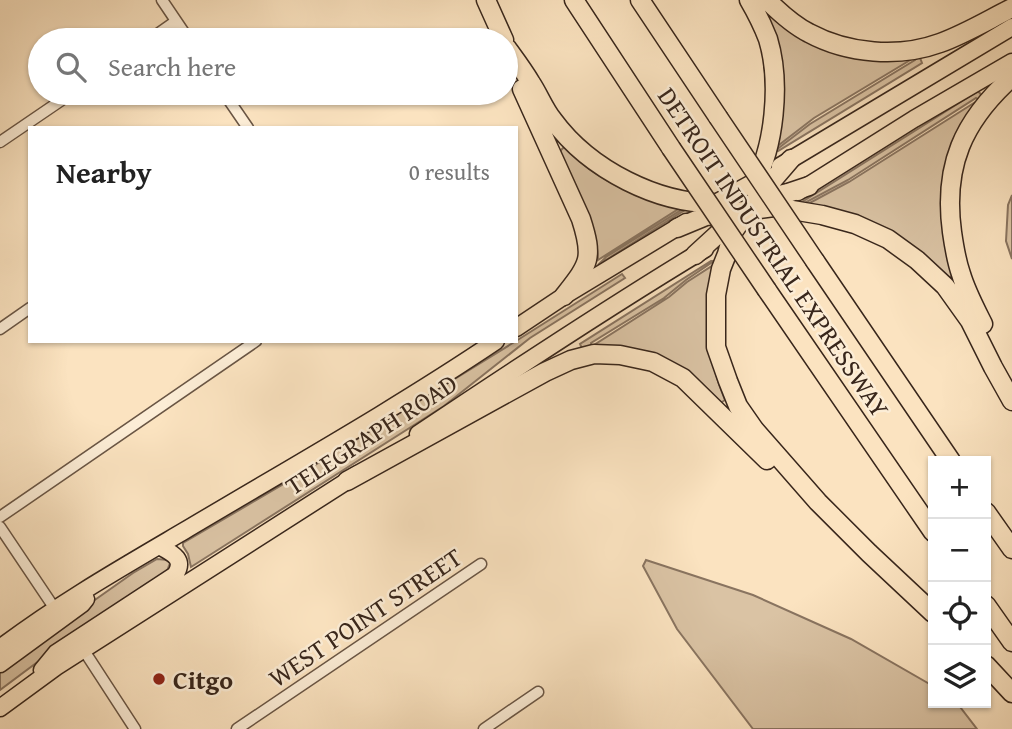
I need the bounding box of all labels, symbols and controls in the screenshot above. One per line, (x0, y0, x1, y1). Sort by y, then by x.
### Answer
search box (28, 28, 518, 105)
text: Search here (108, 47, 236, 86)
icon: search (52, 48, 90, 86)
street label: DETROIT INDUSTRIAL EXPRESSWAY (649, 79, 900, 425)
text: Nearby (56, 150, 152, 194)
text: 0 results (409, 155, 490, 188)
street label: TELEGRAPH ROAD (277, 364, 465, 504)
map controls (928, 456, 991, 708)
button: + (928, 456, 991, 519)
button: − (928, 519, 991, 582)
street label: WEST POINT STREET (260, 537, 470, 696)
button: locate (928, 582, 991, 645)
button: layers (928, 645, 991, 708)
place label: Citgo (173, 660, 233, 699)
marker: Citgo (151, 671, 167, 687)

